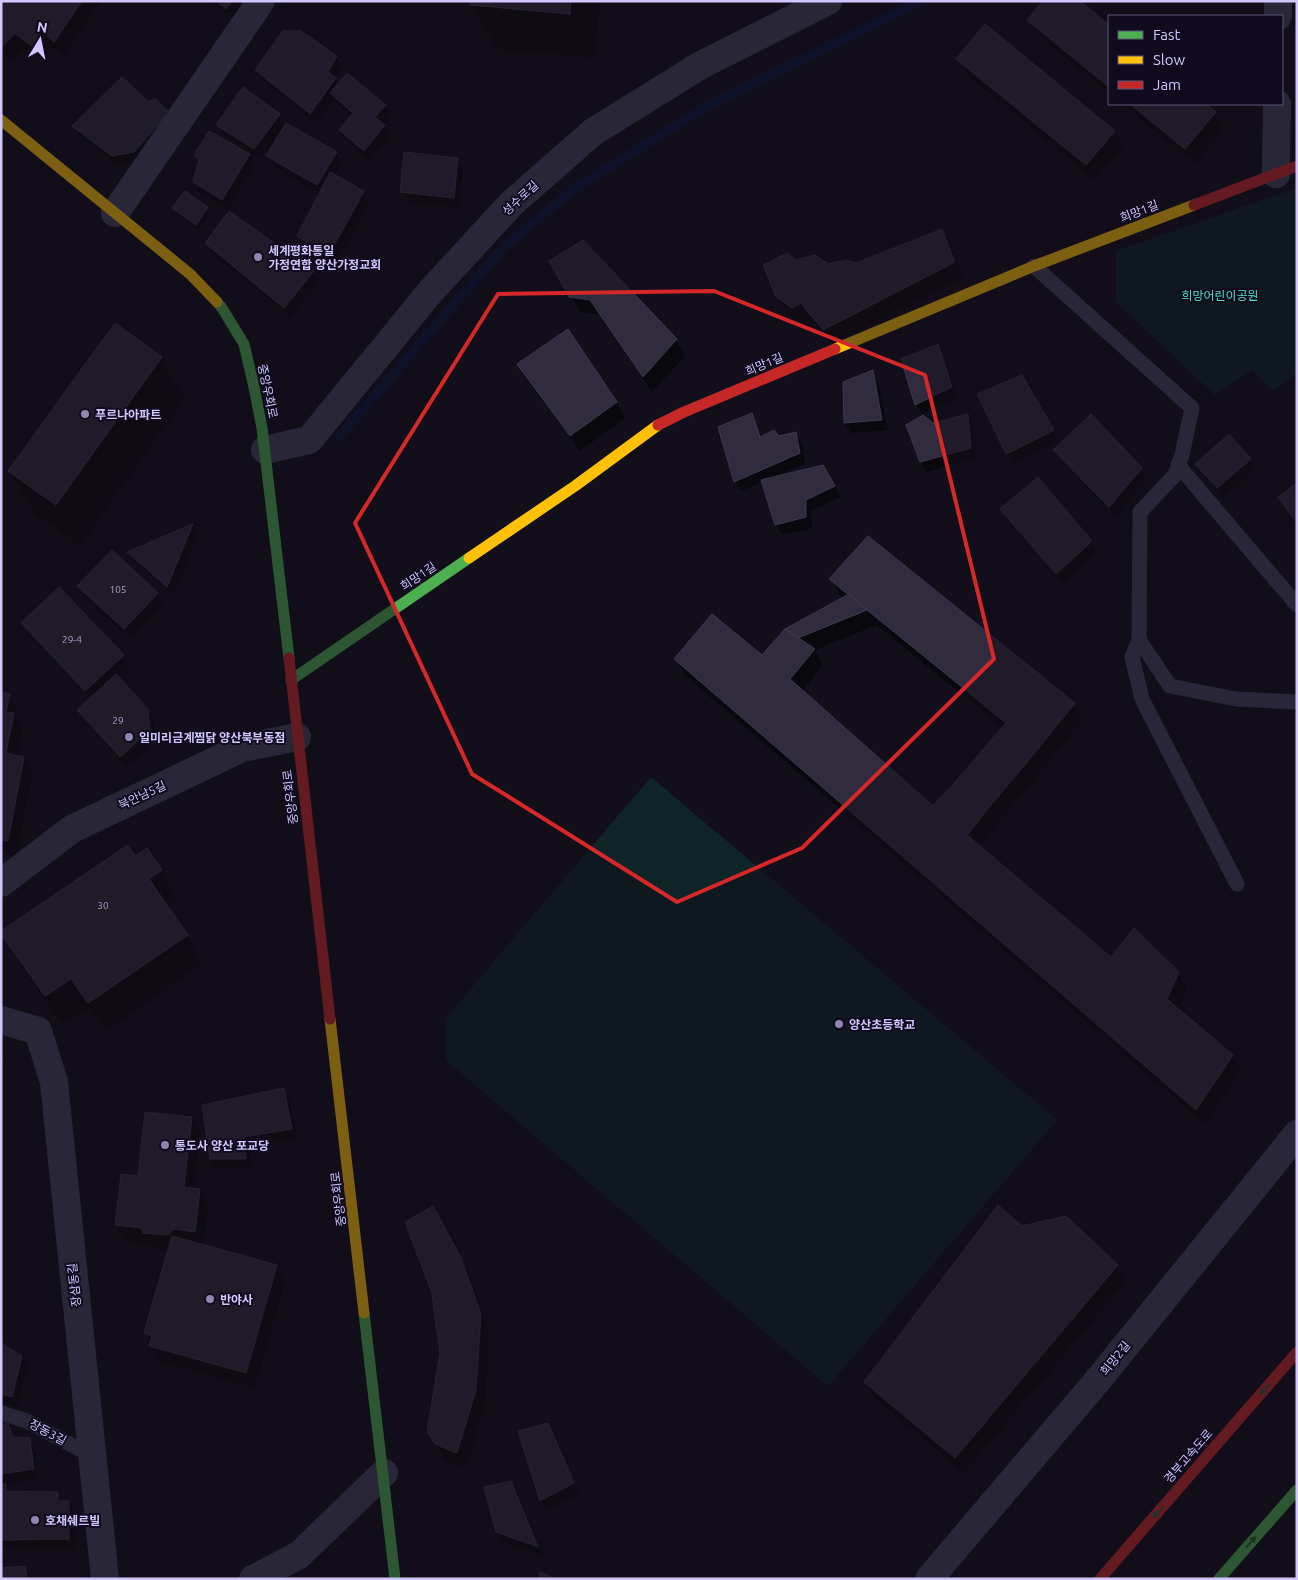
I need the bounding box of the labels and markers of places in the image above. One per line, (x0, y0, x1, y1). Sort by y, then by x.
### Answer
place label: 세계평화통일 가정연합 양산가정교회 (268, 244, 381, 271)
marker: 세계평화통일 가정연합 양산가정교회 (252, 251, 264, 263)
marker: 푸르나아파트 (79, 408, 91, 420)
place label: 푸르나아파트 (95, 408, 161, 421)
marker: 일미리금계찜닭 양산북부동점 (123, 731, 135, 743)
place label: 일미리금계찜닭 양산북부동점 (139, 731, 285, 744)
marker: 양산초등학교 (833, 1018, 845, 1030)
place label: 양산초등학교 (849, 1018, 915, 1031)
marker: 통도사 양산 포교당 (159, 1139, 171, 1151)
place label: 통도사 양산 포교당 (175, 1139, 269, 1152)
marker: 반야사 (204, 1293, 216, 1305)
place label: 반야사 (220, 1293, 253, 1306)
marker: 호채쉐르빌 (29, 1514, 41, 1526)
place label: 호채쉐르빌 (45, 1514, 100, 1527)

